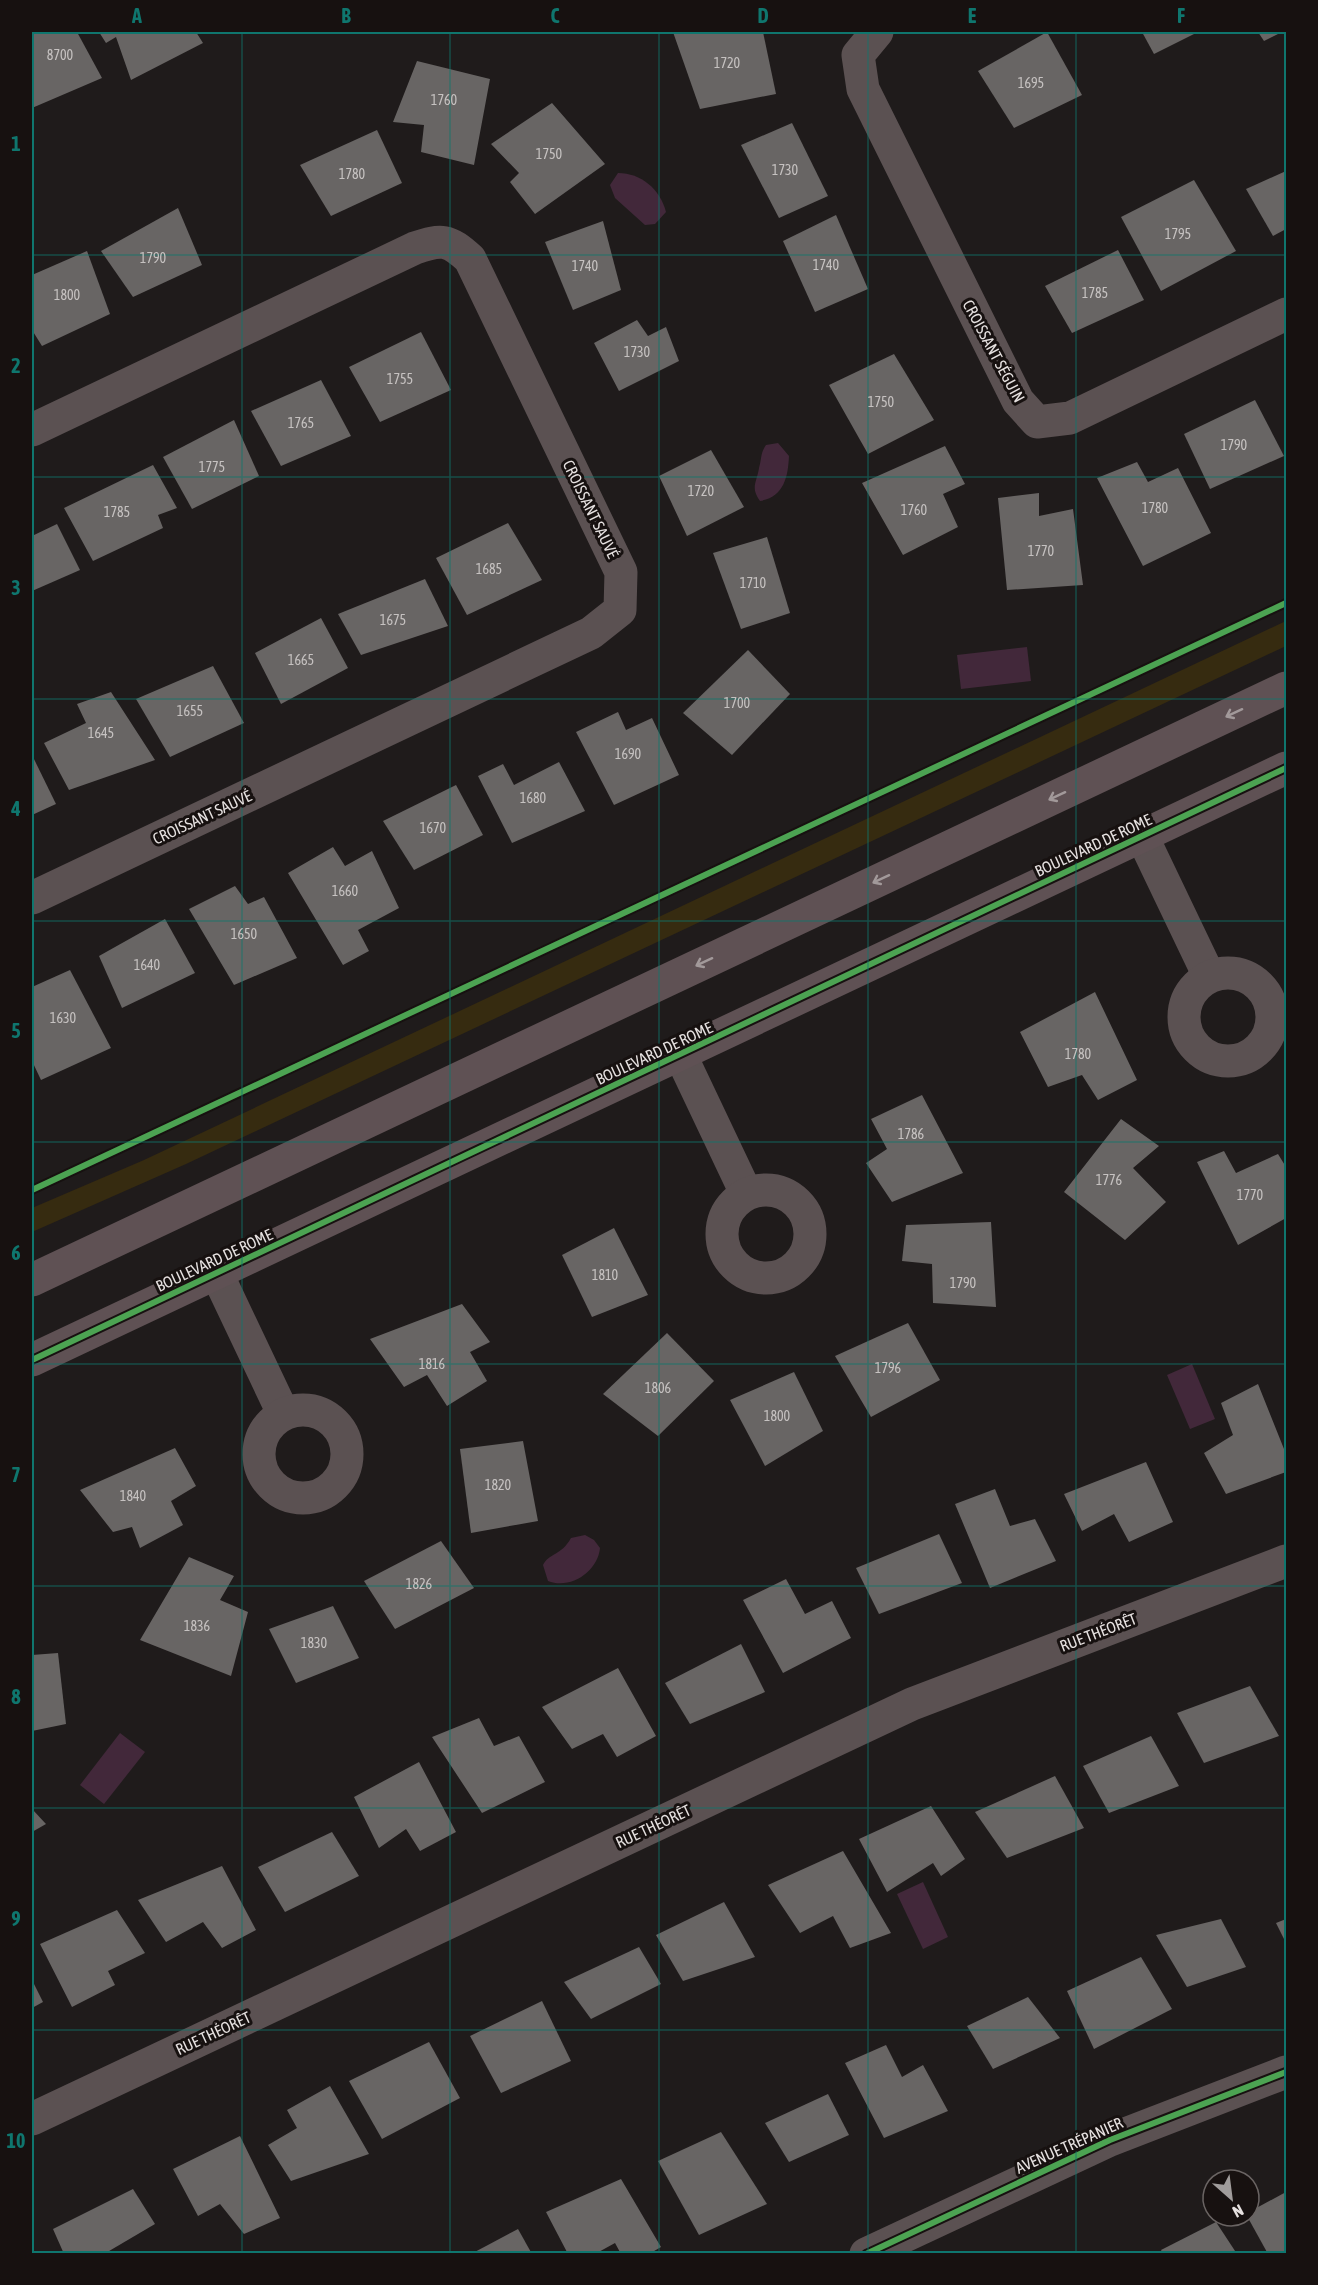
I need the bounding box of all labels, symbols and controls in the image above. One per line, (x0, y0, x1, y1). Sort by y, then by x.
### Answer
text: A (131, 4, 142, 27)
text: B (341, 4, 351, 27)
text: C (551, 4, 560, 27)
text: D (757, 4, 769, 27)
text: E (968, 4, 977, 27)
text: F (1177, 4, 1185, 27)
house number: 8700 (47, 47, 74, 63)
house number: 1720 (714, 55, 741, 71)
house number: 1695 (1018, 75, 1044, 91)
house number: 1760 (431, 92, 458, 108)
text: 1 (11, 132, 21, 155)
house number: 1750 (536, 146, 563, 162)
house number: 1730 (772, 162, 799, 178)
house number: 1780 (339, 166, 366, 182)
house number: 1795 (1165, 226, 1191, 242)
house number: 1790 (140, 250, 167, 266)
house number: 1740 (813, 257, 840, 273)
house number: 1740 (572, 258, 599, 274)
house number: 1785 (1082, 285, 1108, 301)
house number: 1800 (54, 287, 81, 303)
street label: CROISSANT SÉGUIN (959, 297, 1029, 405)
house number: 1730 (624, 344, 651, 360)
text: 2 (11, 354, 21, 377)
house number: 1755 (387, 371, 413, 387)
house number: 1750 (868, 394, 895, 410)
house number: 1765 (288, 415, 314, 431)
house number: 1790 (1221, 437, 1248, 453)
street label: CROISSANT SAUVÉ (559, 457, 623, 561)
house number: 1775 (199, 459, 225, 475)
house number: 1720 (688, 483, 715, 499)
house number: 1780 (1142, 500, 1169, 516)
house number: 1760 (901, 502, 928, 518)
house number: 1785 (104, 504, 130, 520)
house number: 1770 (1028, 543, 1055, 559)
house number: 1685 (476, 561, 502, 577)
house number: 1710 (740, 575, 767, 591)
text: 3 (11, 576, 21, 599)
house number: 1675 (380, 612, 406, 628)
house number: 1665 (288, 652, 314, 668)
house number: 1700 (724, 695, 751, 711)
house number: 1655 (177, 703, 203, 719)
one-way arrow (1225, 707, 1243, 719)
house number: 1645 (88, 725, 114, 741)
house number: 1690 (615, 746, 642, 762)
street label: CROISSANT SAUVÉ (150, 786, 254, 848)
house number: 1680 (520, 790, 547, 806)
one-way arrow (1049, 790, 1067, 802)
text: 4 (10, 797, 21, 820)
street label: BOULEVARD DE ROME (1032, 810, 1154, 880)
house number: 1670 (420, 820, 447, 836)
one-way arrow (872, 873, 890, 885)
house number: 1660 (332, 883, 359, 899)
house number: 1650 (231, 926, 258, 942)
house number: 1640 (134, 957, 161, 973)
one-way arrow (696, 957, 714, 968)
house number: 1630 (50, 1010, 77, 1026)
street label: BOULEVARD DE ROME (593, 1018, 715, 1088)
text: 5 (11, 1019, 21, 1042)
house number: 1780 (1065, 1046, 1092, 1062)
house number: 1786 (898, 1126, 925, 1142)
house number: 1776 (1096, 1172, 1123, 1188)
house number: 1770 (1237, 1187, 1264, 1203)
street label: BOULEVARD DE ROME (153, 1225, 275, 1295)
text: 6 (11, 1241, 21, 1264)
house number: 1810 (592, 1267, 619, 1283)
house number: 1790 (950, 1275, 977, 1291)
house number: 1816 (419, 1356, 446, 1372)
house number: 1796 (875, 1360, 902, 1376)
house number: 1806 (645, 1380, 672, 1396)
house number: 1800 (764, 1408, 791, 1424)
text: 7 (11, 1463, 21, 1486)
house number: 1820 (485, 1477, 512, 1493)
house number: 1840 (120, 1488, 147, 1504)
house number: 1826 (406, 1576, 433, 1592)
street label: RUE THÉORÊT (1057, 1609, 1139, 1655)
house number: 1836 (184, 1618, 211, 1634)
house number: 1830 (301, 1635, 328, 1651)
text: 8 (11, 1685, 21, 1708)
street label: RUE THÉORÊT (613, 1801, 693, 1851)
text: 9 (11, 1907, 21, 1930)
street label: RUE THÉORÊT (173, 2008, 253, 2058)
street label: AVENUE TRÉPANIER (1013, 2113, 1125, 2177)
text: 10 (7, 2129, 25, 2152)
north arrow (1201, 2168, 1261, 2228)
text: N (1230, 2201, 1246, 2221)

